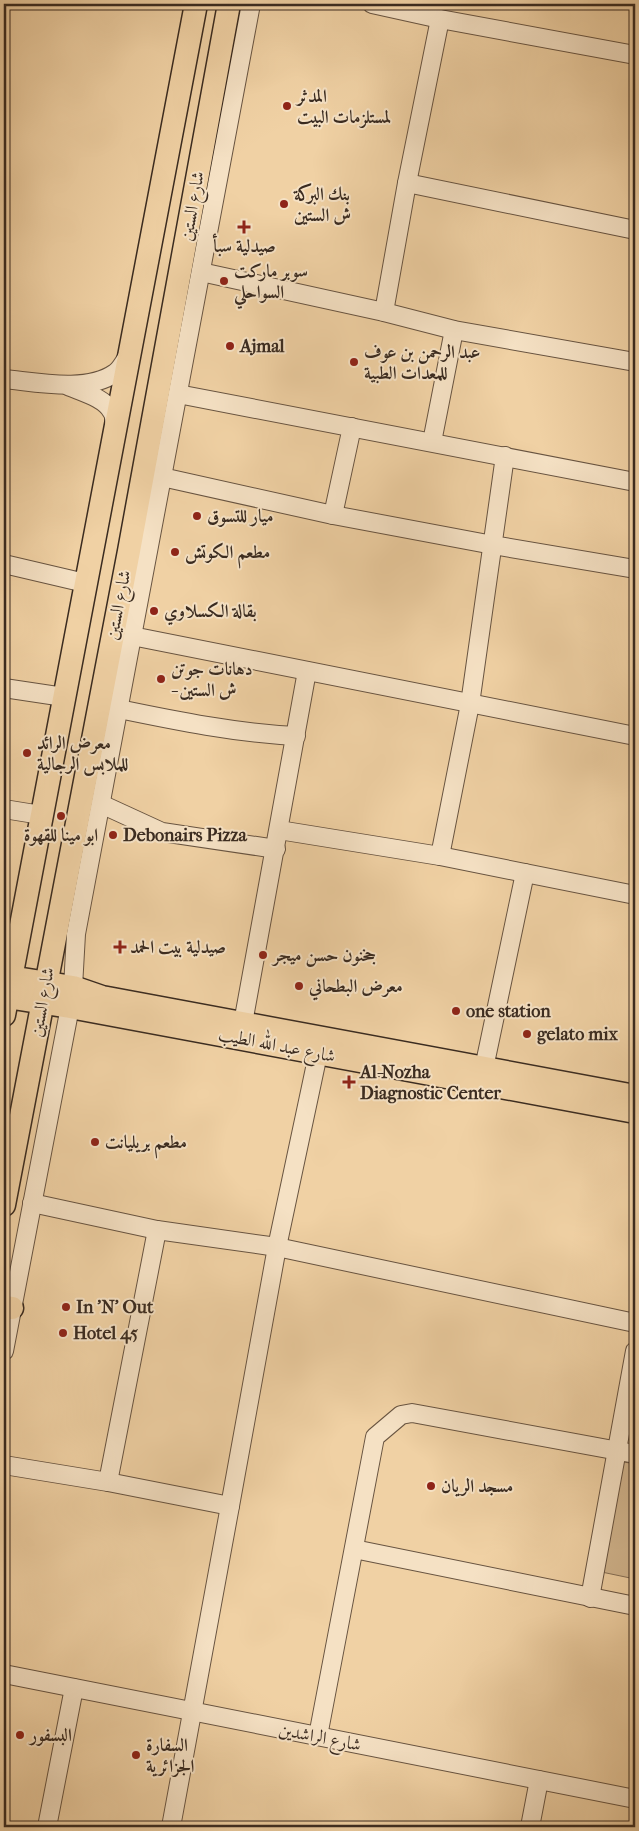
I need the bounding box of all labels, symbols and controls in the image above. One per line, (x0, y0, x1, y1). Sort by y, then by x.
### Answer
place label: المدثر لمستلزمات البيت (295, 86, 391, 129)
marker: المدثر لمستلزمات البيت (281, 100, 293, 112)
street label: شارع الستين (176, 170, 213, 243)
place label: بنك البركة ش الستين (293, 183, 351, 226)
marker: بنك البركة ش الستين (278, 198, 290, 210)
marker: صيدلية سبأ (238, 221, 250, 233)
place label: صيدلية سبأ (212, 233, 276, 257)
place label: سوبر ماركت السواحلي (233, 261, 308, 310)
marker: سوبر ماركت السواحلي (218, 275, 230, 287)
place label: Ajmal (239, 336, 286, 357)
marker: Ajmal (224, 340, 236, 352)
place label: عبد الرحمن بن عوف للمعدات الطبية (364, 342, 480, 384)
marker: عبد الرحمن بن عوف للمعدات الطبية (348, 356, 360, 368)
place label: ميار للتسوق (207, 506, 273, 527)
marker: ميار للتسوق (191, 510, 203, 522)
place label: مطعم الكوتش (185, 542, 270, 569)
marker: مطعم الكوتش (169, 546, 181, 558)
street label: شارع الستين (101, 569, 139, 642)
place label: بقالة الكسلاوي (164, 601, 257, 626)
marker: بقالة الكسلاوي (148, 605, 160, 617)
place label: دهانات جوتن - ش الستين (171, 659, 253, 701)
marker: دهانات جوتن - ش الستين (155, 673, 167, 685)
place label: معرض الرائد للملابس الرجالية (37, 733, 129, 776)
marker: معرض الرائد للملابس الرجالية (21, 747, 33, 759)
marker: ابو مينا للقهوة (55, 810, 67, 822)
place label: ابو مينا للقهوة (24, 825, 98, 846)
place label: Debonairs Pizza (123, 825, 247, 846)
marker: Debonairs Pizza (107, 829, 119, 841)
place label: صيدلية بيت الحمد (130, 937, 226, 958)
marker: صيدلية بيت الحمد (114, 941, 126, 953)
place label: جخنون حسن ميجر (271, 945, 376, 967)
marker: جخنون حسن ميجر (257, 949, 269, 961)
street label: شارع الستين (26, 966, 63, 1039)
place label: معرض البطحاني (308, 976, 403, 1001)
marker: معرض البطحاني (293, 980, 305, 992)
place label: one station (466, 1001, 551, 1022)
marker: one station (450, 1005, 462, 1017)
street label: شارع عبد الله الطيب (216, 1020, 338, 1071)
place label: gelato mix (537, 1024, 618, 1045)
marker: gelato mix (521, 1028, 533, 1040)
place label: Al-Nozha Diagnostic Center (359, 1062, 501, 1104)
marker: Al-Nozha Diagnostic Center (342, 1075, 356, 1089)
place label: مطعم بريليانت (105, 1132, 187, 1159)
marker: مطعم بريليانت (89, 1136, 101, 1148)
place label: In 'N' Out (76, 1297, 154, 1318)
marker: In 'N' Out (60, 1301, 72, 1313)
place label: Hotel 45 (73, 1323, 138, 1344)
marker: Hotel 45 (57, 1327, 69, 1339)
place label: مسجد الريان (441, 1476, 513, 1497)
marker: مسجد الريان (425, 1480, 437, 1492)
street label: شارع الراشدين (276, 1719, 363, 1760)
place label: البسفور (28, 1725, 72, 1746)
marker: البسفور (14, 1729, 26, 1741)
place label: السفارة الجزائرية (146, 1735, 195, 1778)
marker: السفارة الجزائرية (130, 1749, 142, 1761)

